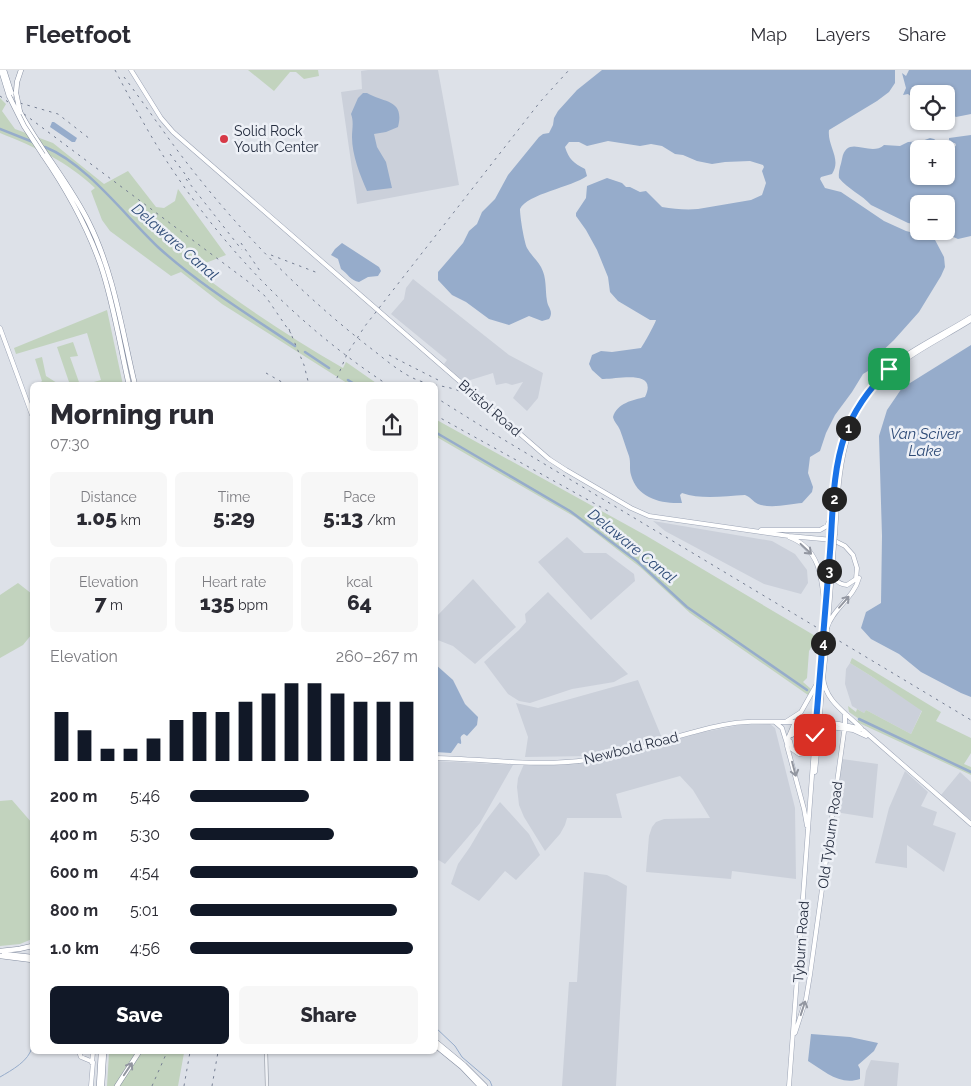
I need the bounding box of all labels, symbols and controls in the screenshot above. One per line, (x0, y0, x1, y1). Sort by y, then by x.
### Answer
text: Fleetfoot (25, 20, 131, 49)
text: Map (751, 24, 787, 45)
text: Layers (815, 24, 870, 45)
text: Share (898, 24, 946, 45)
map controls (910, 85, 955, 240)
button: locate (910, 85, 955, 130)
place label: Solid Rock Youth Center (234, 123, 319, 155)
marker: Solid Rock Youth Center (218, 133, 230, 145)
button: + (910, 140, 955, 185)
button: − (910, 195, 955, 240)
water label: Delaware Canal (128, 200, 222, 284)
pin (868, 348, 910, 390)
icon: arrive (875, 355, 903, 383)
street label: Bristol Road (456, 377, 524, 439)
text: Morning run (50, 398, 214, 431)
button: share (366, 399, 418, 451)
pin: 1 (836, 416, 860, 440)
text: 1 (845, 420, 852, 436)
water label: Van Sciver Lake (890, 425, 961, 460)
text: 07:30 (50, 434, 90, 453)
pin: 2 (822, 486, 846, 512)
text: Distance (81, 489, 137, 505)
text: Time (218, 489, 250, 505)
text: Pace (343, 489, 375, 505)
text: 2 (831, 491, 838, 507)
text: 1.05 (76, 505, 117, 530)
text: 5:29 (213, 505, 255, 530)
text: 5:13 (323, 505, 363, 530)
water label: Delaware Canal (584, 505, 680, 587)
text: km (117, 512, 141, 528)
text: /km (363, 512, 396, 528)
one-way arrow (800, 543, 813, 555)
pin: 3 (816, 558, 842, 584)
text: 3 (826, 563, 833, 579)
text: Elevation (79, 574, 138, 590)
text: Heart rate (202, 574, 266, 590)
text: kcal (346, 574, 372, 590)
text: 7 (94, 590, 107, 615)
text: 135 (200, 590, 234, 615)
text: 64 (347, 590, 372, 615)
one-way arrow (839, 595, 850, 608)
text: m (107, 597, 123, 613)
text: bpm (234, 597, 268, 613)
pin: 4 (810, 630, 836, 656)
text: 4 (820, 635, 828, 651)
text: Elevation (50, 647, 118, 666)
text: 260–267 m (336, 647, 418, 666)
pin (794, 714, 836, 756)
icon: check (801, 721, 829, 749)
street label: Newbold Road (582, 729, 680, 767)
one-way arrow (789, 760, 799, 776)
street label: Old Tyburn Road (815, 780, 845, 890)
text: 200 m (50, 787, 97, 806)
text: 5:46 (130, 787, 160, 806)
text: 400 m (50, 825, 98, 844)
text: 5:30 (130, 825, 160, 844)
text: 600 m (50, 863, 98, 882)
text: 4:54 (130, 863, 159, 882)
street label: Tyburn Road (790, 900, 812, 984)
text: 800 m (50, 901, 98, 920)
text: 5:01 (130, 901, 158, 920)
text: 1.0 km (50, 939, 99, 958)
text: 4:56 (130, 939, 160, 958)
button: Save (50, 986, 229, 1044)
button: Share (239, 986, 418, 1044)
one-way arrow (799, 1001, 808, 1016)
one-way arrow (123, 1062, 133, 1076)

